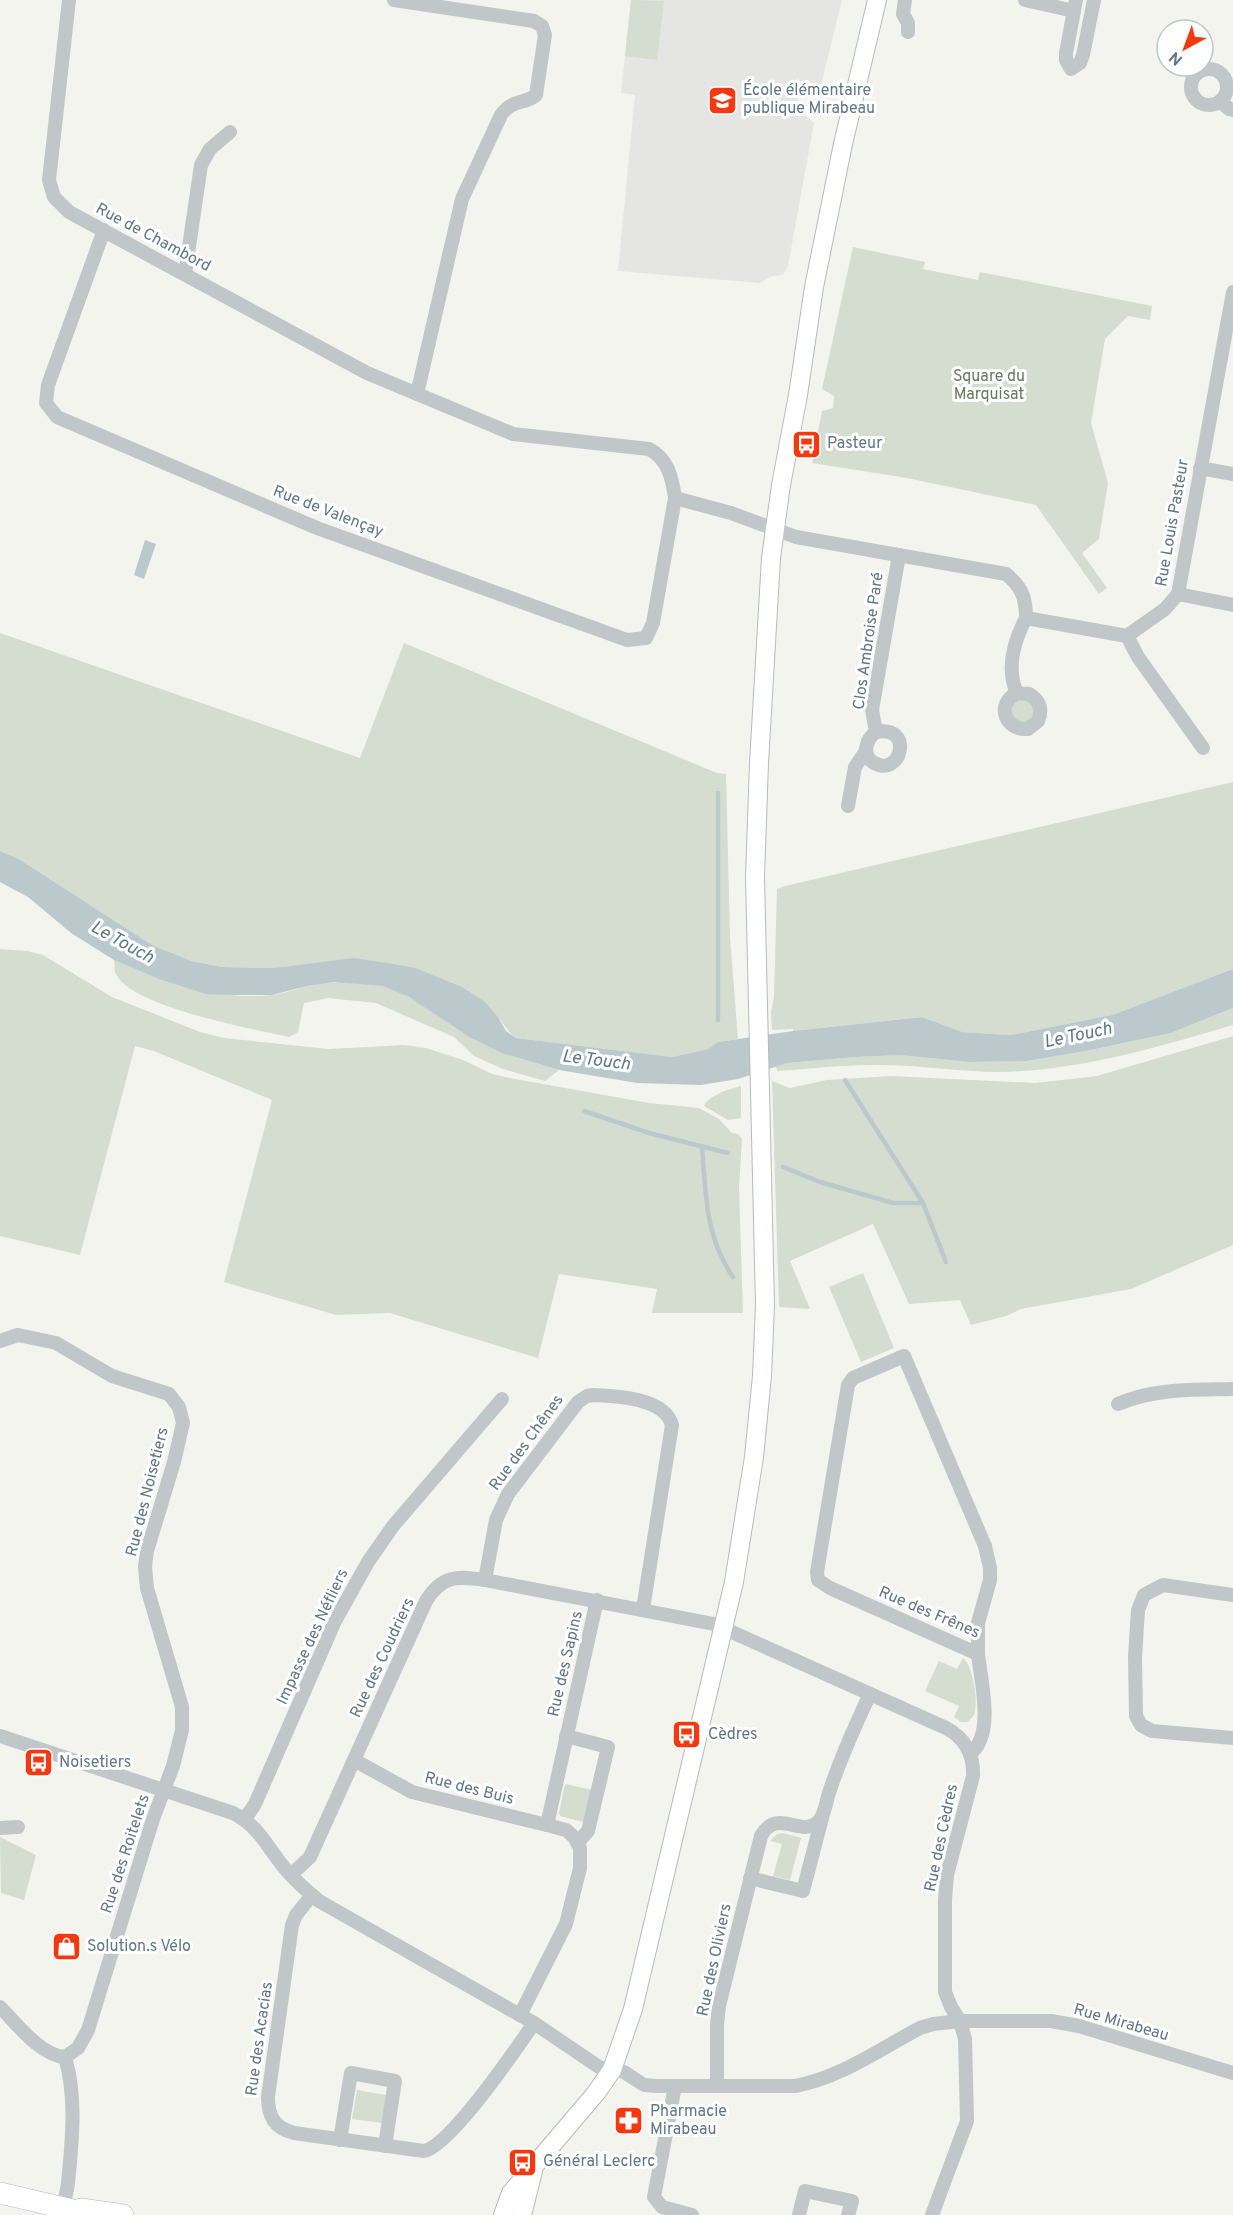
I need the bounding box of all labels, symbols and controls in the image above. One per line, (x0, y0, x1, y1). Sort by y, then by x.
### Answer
north arrow (1155, 18, 1215, 78)
text: N (1166, 46, 1187, 69)
place label: École élémentaire publique Mirabeau (743, 79, 875, 119)
school or university icon: École élémentaire publique Mirabeau (706, 84, 738, 116)
street label: Rue de Chambord (92, 199, 214, 277)
park label: Square du Marquisat (953, 367, 1025, 405)
bus stop icon: Pasteur (790, 428, 822, 460)
place label: Pasteur (827, 434, 882, 454)
street label: Rue Louis Pasteur (1152, 458, 1194, 588)
street label: Rue de Valençay (270, 482, 386, 542)
street label: Clos Ambroise Paré (849, 571, 889, 711)
water label: Le Touch (86, 916, 158, 970)
water label: Le Touch (1042, 1018, 1114, 1054)
water label: Le Touch (561, 1045, 632, 1077)
street label: Rue des Chênes (485, 1391, 569, 1495)
street label: Rue des Noisetiers (122, 1425, 174, 1559)
street label: Impasse des Néfliers (273, 1566, 353, 1708)
street label: Rue des Frênes (875, 1583, 983, 1643)
street label: Rue des Coudriers (346, 1595, 420, 1721)
street label: Rue des Sapins (544, 1609, 588, 1719)
bus stop icon: Cèdres (671, 1719, 703, 1751)
place label: Cèdres (708, 1725, 758, 1745)
bus stop icon: Noisetiers (22, 1747, 54, 1779)
place label: Noisetiers (59, 1753, 131, 1773)
street label: Rue des Buis (422, 1768, 516, 1810)
street label: Rue des Cèdres (921, 1782, 963, 1894)
street label: Rue des Roitelets (97, 1792, 155, 1916)
street label: Rue des Oliviers (693, 1902, 737, 2018)
shop icon: Solution.s Vélo (50, 1931, 82, 1963)
place label: Solution.s Vélo (87, 1937, 191, 1957)
street label: Rue des Acacias (242, 1981, 278, 2097)
street label: Rue Mirabeau (1071, 2000, 1171, 2046)
place label: Pharmacie Mirabeau (650, 2102, 727, 2140)
pharmacy icon: Pharmacie Mirabeau (613, 2105, 645, 2137)
bus stop icon: Général Leclerc (506, 2146, 538, 2178)
place label: Général Leclerc (543, 2152, 655, 2172)

